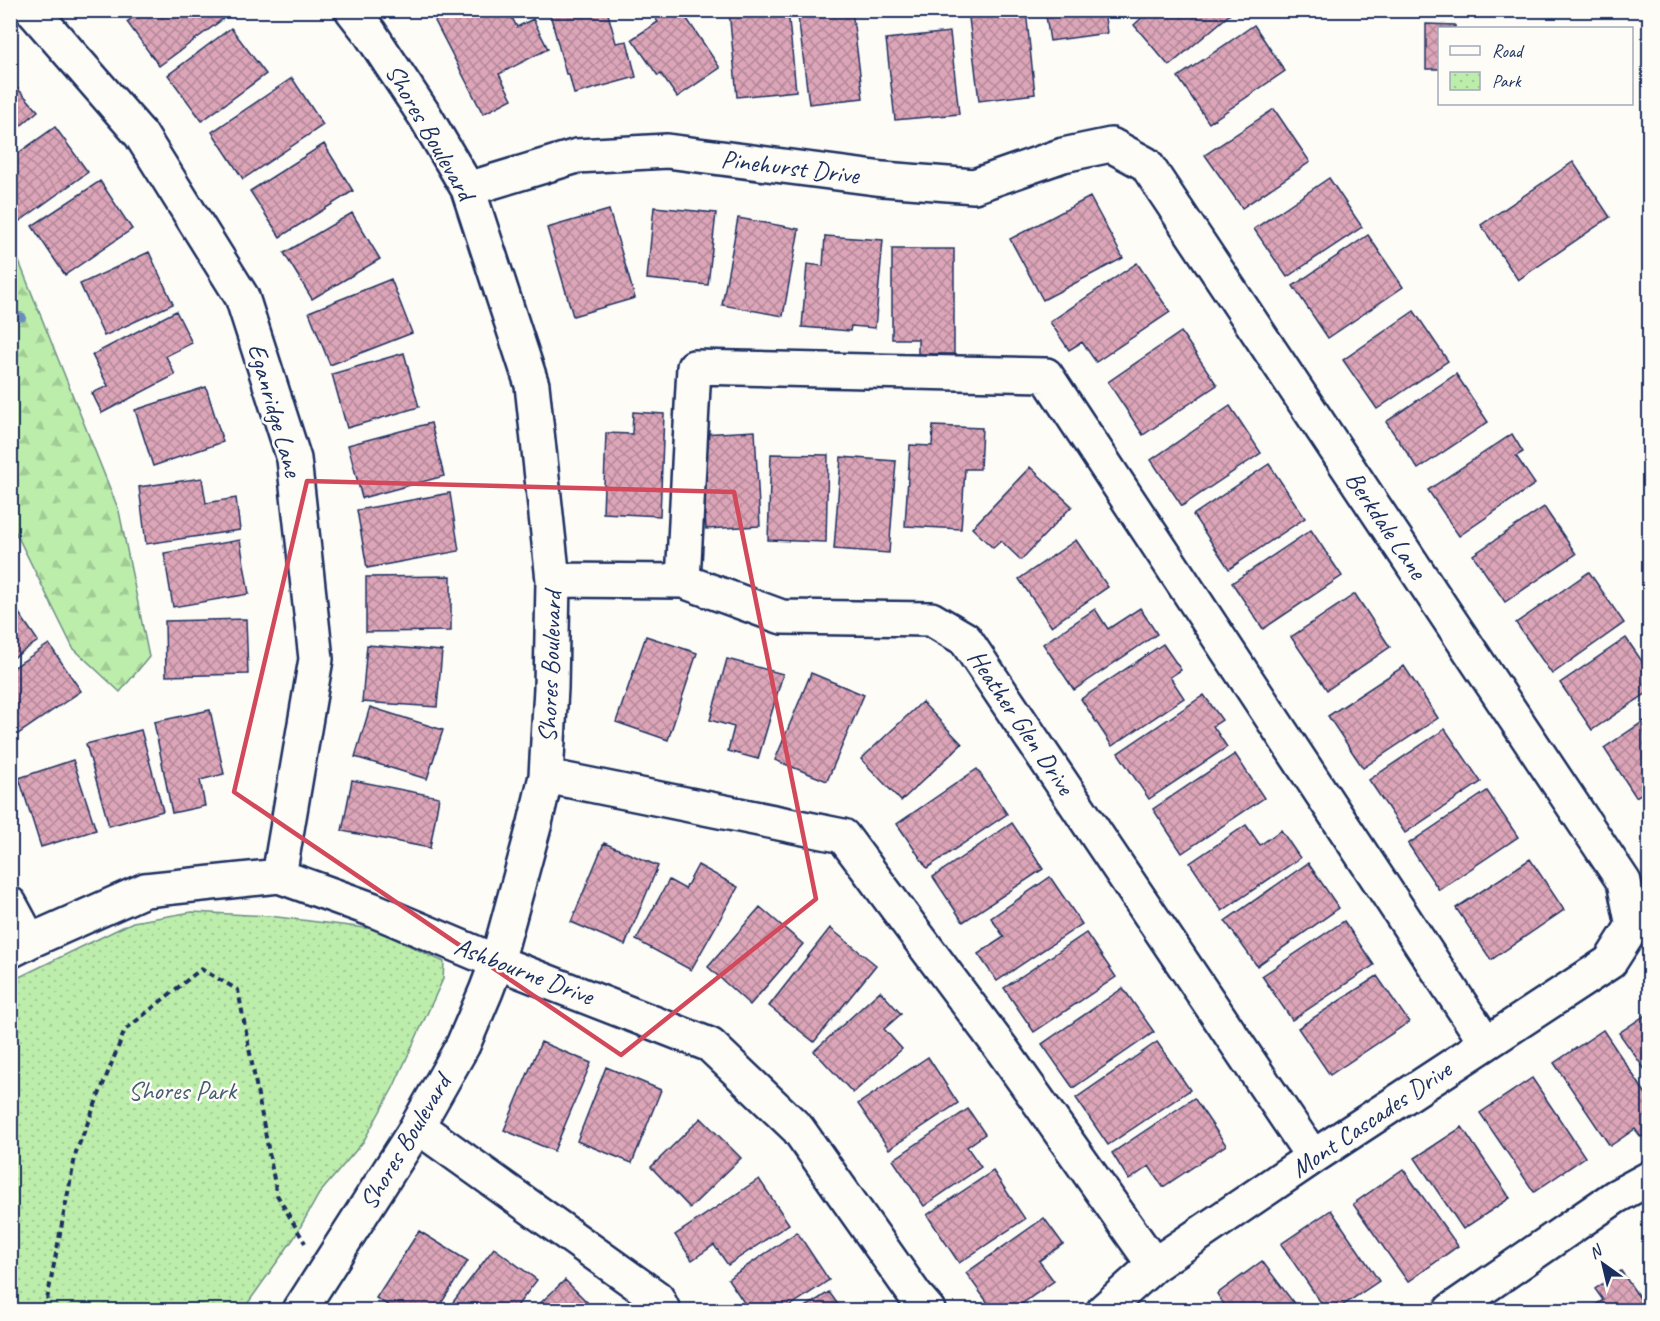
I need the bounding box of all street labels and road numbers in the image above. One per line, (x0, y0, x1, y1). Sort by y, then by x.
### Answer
street label: Shores Boulevard (378, 58, 484, 209)
street label: Pinehurst Drive (719, 142, 862, 192)
street label: Eganridge Lane (240, 340, 310, 482)
street label: Berkdale Lane (1338, 465, 1435, 587)
street label: Shores Boulevard (531, 587, 569, 743)
street label: Heather Glen Drive (960, 643, 1083, 802)
street label: Ashbourne Drive (450, 929, 599, 1013)
street label: Mont Cascades Drive (1284, 1052, 1459, 1185)
street label: Shores Boulevard (352, 1065, 460, 1215)

